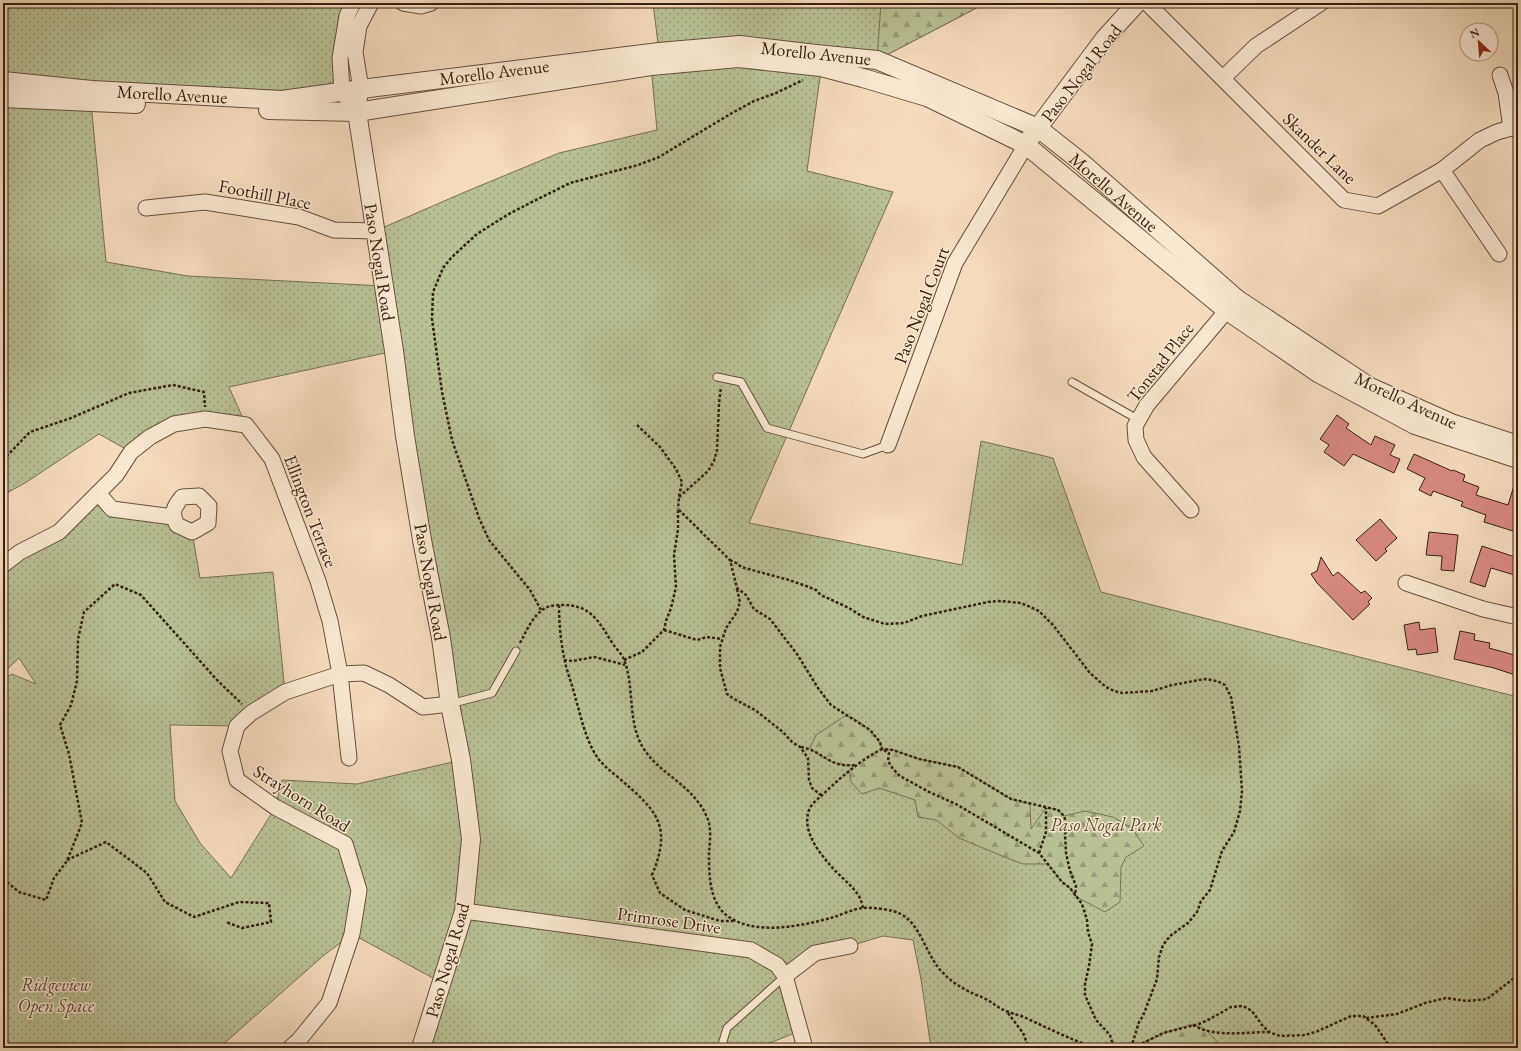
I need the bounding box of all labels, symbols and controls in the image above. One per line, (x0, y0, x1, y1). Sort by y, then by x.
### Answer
street label: Paso Nogal Road (1036, 19, 1127, 127)
north arrow (1459, 22, 1499, 62)
text: N (1468, 25, 1482, 41)
street label: Morello Avenue (760, 36, 872, 70)
street label: Morello Avenue (438, 54, 550, 90)
street label: Morello Avenue (116, 80, 228, 108)
street label: Skander Lane (1278, 107, 1362, 189)
street label: Morello Avenue (1065, 147, 1163, 237)
street label: Foothill Place (217, 174, 313, 214)
street label: Paso Nogal Road (359, 202, 401, 323)
street label: Paso Nogal Court (888, 243, 954, 367)
street label: Tonstad Place (1122, 317, 1198, 407)
street label: Morello Avenue (1351, 366, 1461, 434)
street label: Ellington Terrace (279, 452, 343, 570)
street label: Paso Nogal Road (409, 522, 453, 643)
street label: Strayhorn Road (249, 759, 355, 837)
park label: Paso Nogal Park (1050, 813, 1162, 837)
street label: Paso Nogal Road (420, 899, 475, 1020)
street label: Primrose Drive (616, 901, 722, 939)
park label: Ridgeview Open Space (18, 973, 95, 1018)

